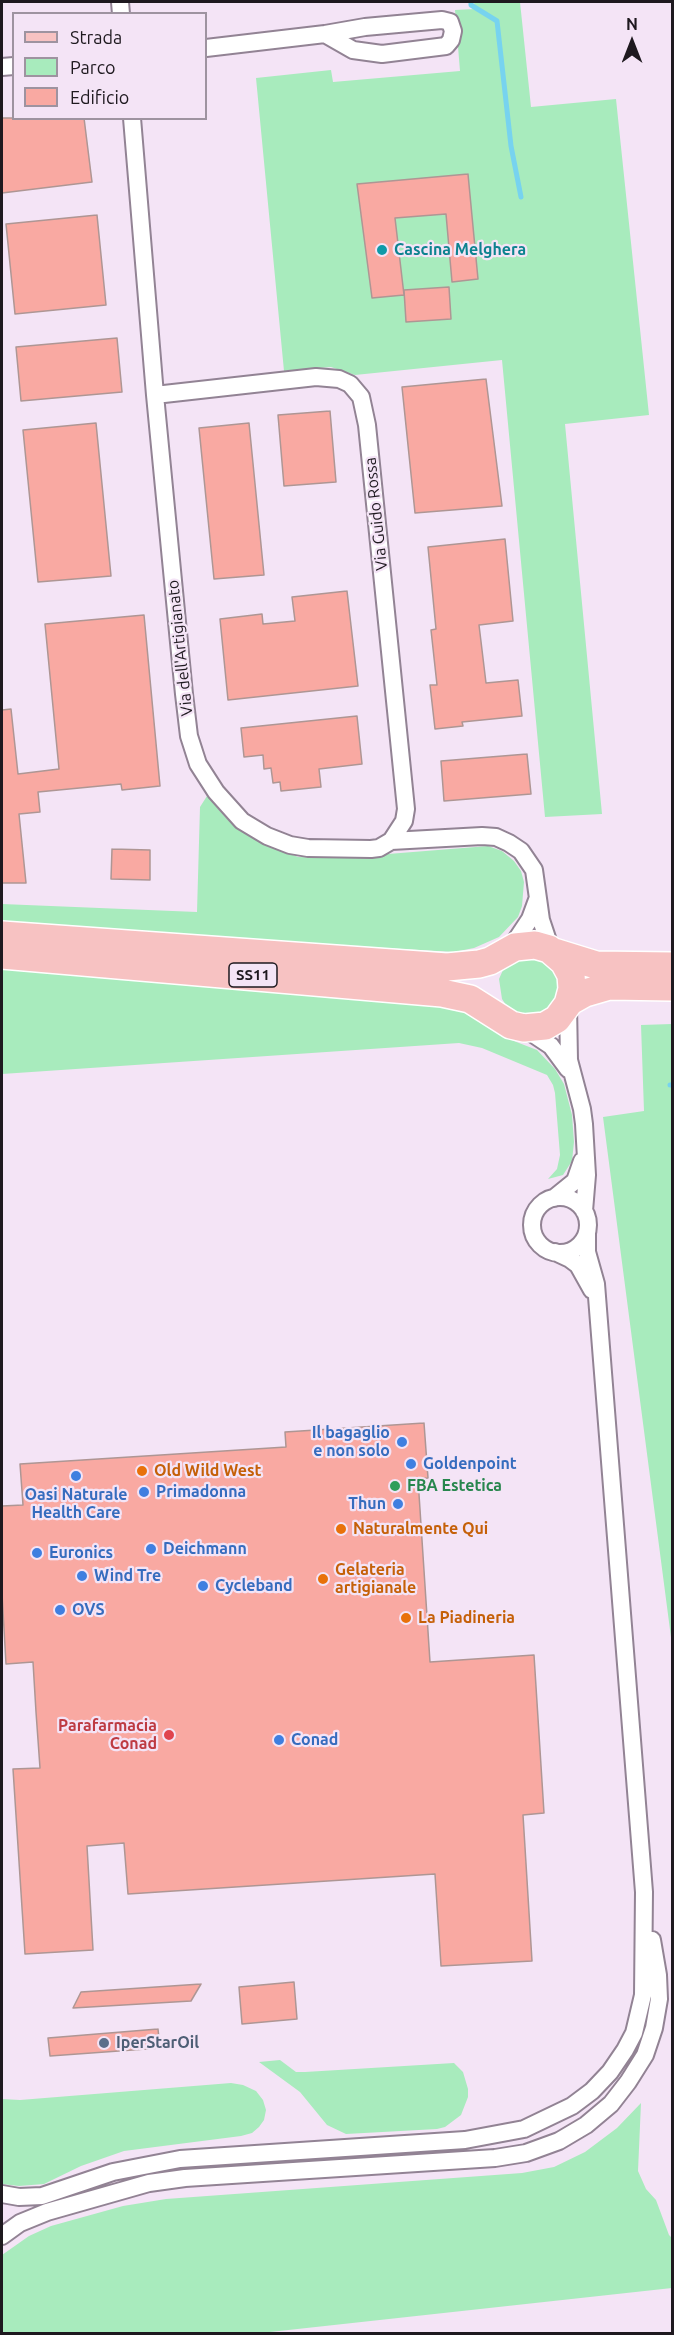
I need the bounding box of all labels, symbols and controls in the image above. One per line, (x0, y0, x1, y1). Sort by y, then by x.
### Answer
legend (12, 12, 207, 120)
north arrow (602, 12, 662, 72)
text: N (626, 15, 638, 33)
text: Strada (70, 27, 122, 47)
text: Parco (70, 57, 116, 77)
text: Edificio (70, 87, 129, 107)
place label: Cascina Melghera (394, 240, 526, 260)
marker: Cascina Melghera (375, 243, 389, 257)
street label: Via Guido Rossa (361, 456, 391, 572)
street label: Via dell'Artigianato (163, 579, 197, 717)
road number: SS11 (229, 963, 277, 987)
place label: Il bagaglio e non solo (312, 1423, 390, 1461)
marker: Il bagaglio e non solo (395, 1435, 409, 1449)
place label: Goldenpoint (423, 1454, 517, 1474)
marker: Goldenpoint (404, 1457, 418, 1471)
place label: Old Wild West (154, 1461, 261, 1481)
marker: Old Wild West (135, 1464, 149, 1478)
marker: Oasi Naturale Health Care (69, 1469, 83, 1483)
place label: FBA Estetica (407, 1476, 502, 1496)
marker: FBA Estetica (388, 1479, 402, 1493)
place label: Primadonna (156, 1482, 246, 1502)
place label: Oasi Naturale Health Care (24, 1485, 128, 1523)
marker: Primadonna (137, 1485, 151, 1499)
place label: Thun (348, 1494, 386, 1514)
marker: Thun (391, 1497, 405, 1511)
place label: Naturalmente Qui (353, 1519, 488, 1539)
marker: Naturalmente Qui (334, 1522, 348, 1536)
place label: Deichmann (163, 1539, 247, 1559)
marker: Deichmann (144, 1542, 158, 1556)
place label: Euronics (49, 1543, 113, 1563)
marker: Euronics (30, 1546, 44, 1560)
place label: Gelateria artigianale (335, 1560, 416, 1598)
place label: Wind Tre (94, 1566, 161, 1586)
marker: Wind Tre (75, 1569, 89, 1583)
marker: Gelateria artigianale (316, 1572, 330, 1586)
place label: Cycleband (215, 1576, 293, 1596)
marker: Cycleband (196, 1579, 210, 1593)
place label: OVS (72, 1600, 105, 1620)
marker: OVS (53, 1603, 67, 1617)
place label: La Piadineria (418, 1608, 515, 1628)
marker: La Piadineria (399, 1611, 413, 1625)
place label: Parafarmacia Conad (58, 1716, 157, 1754)
marker: Parafarmacia Conad (162, 1728, 176, 1742)
place label: Conad (291, 1730, 338, 1750)
marker: Conad (272, 1733, 286, 1747)
place label: IperStarOil (116, 2033, 199, 2053)
marker: IperStarOil (97, 2036, 111, 2050)

